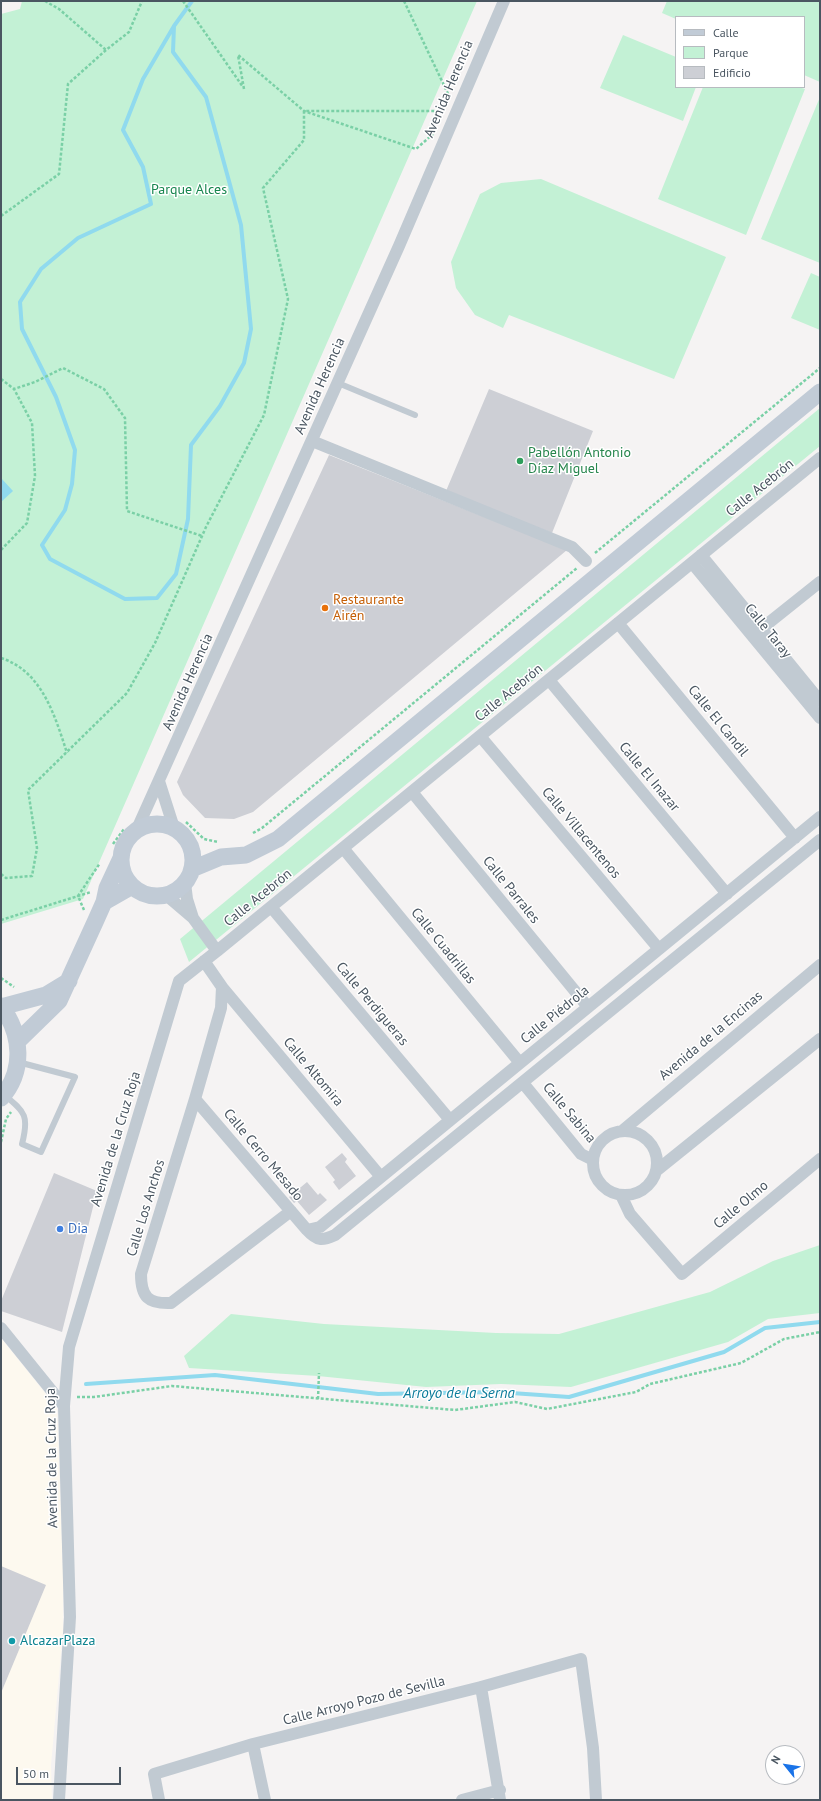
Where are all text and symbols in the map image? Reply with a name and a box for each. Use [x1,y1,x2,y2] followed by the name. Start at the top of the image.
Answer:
[675,16,805,88] legend
[713,25,739,40] text: Calle
[421,38,477,140] street label: Avenida Herencia
[713,45,748,60] text: Parque
[713,65,751,80] text: Edificio
[151,182,227,198] park label: Parque Alces
[291,335,349,437] street label: Avenida Herencia
[528,445,631,478] place label: Pabellón Antonio Díaz Miguel
[515,456,525,466] marker: Pabellón Antonio Díaz Miguel
[723,456,797,520] street label: Calle Acebrón
[333,592,404,624] place label: Restaurante Airén
[741,600,795,662] street label: Calle Taray
[320,603,330,613] marker: Restaurante Airén
[159,631,217,733] street label: Avenida Herencia
[472,661,546,725] street label: Calle Acebrón
[684,682,752,760] street label: Calle El Candil
[615,739,683,815] street label: Calle El Inazar
[538,784,624,882] street label: Calle Villacentenos
[479,853,543,927] street label: Calle Parrales
[221,866,295,930] street label: Calle Acebrón
[407,905,479,987] street label: Calle Cuadrillas
[332,959,412,1049] street label: Calle Perdigueras
[517,982,593,1048] street label: Calle Piédrola
[656,988,766,1084] street label: Avenida de la Encinas
[279,1034,347,1110] street label: Calle Altomira
[87,1070,145,1208] street label: Avenida de la Cruz Roja
[539,1079,599,1147] street label: Calle Sabina
[220,1105,306,1205] street label: Calle Cerro Mesado
[123,1157,169,1259] street label: Calle Los Anchos
[710,1177,772,1233] street label: Calle Olmo
[68,1221,88,1237] place label: Dia
[55,1224,65,1234] marker: Dia
[403,1385,515,1403] water label: Arroyo de la Serna
[42,1388,62,1528] street label: Avenida de la Cruz Roja
[20,1633,96,1649] place label: AlcazarPlaza
[7,1636,17,1646] marker: AlcazarPlaza
[281,1673,447,1729] street label: Calle Arroyo Pozo de Sevilla
[765,1745,805,1785] north arrow
[768,1753,783,1766] text: N
[18,1759,123,1785] scale bar
[23,1766,49,1781] text: 50 m

